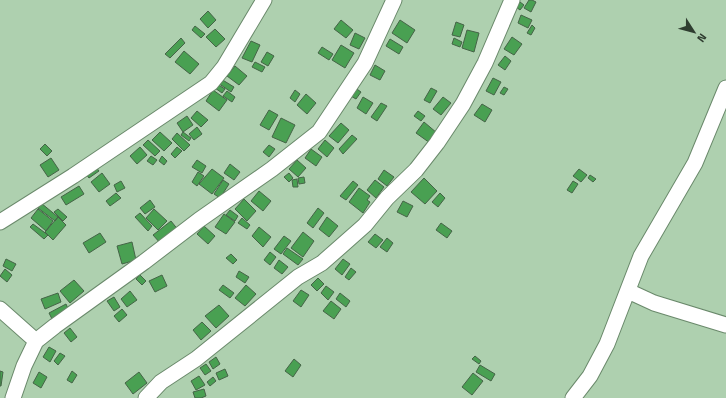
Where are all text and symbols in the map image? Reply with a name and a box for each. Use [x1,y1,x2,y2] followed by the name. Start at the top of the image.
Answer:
[674,12,714,52] north arrow
[693,30,711,46] text: N

